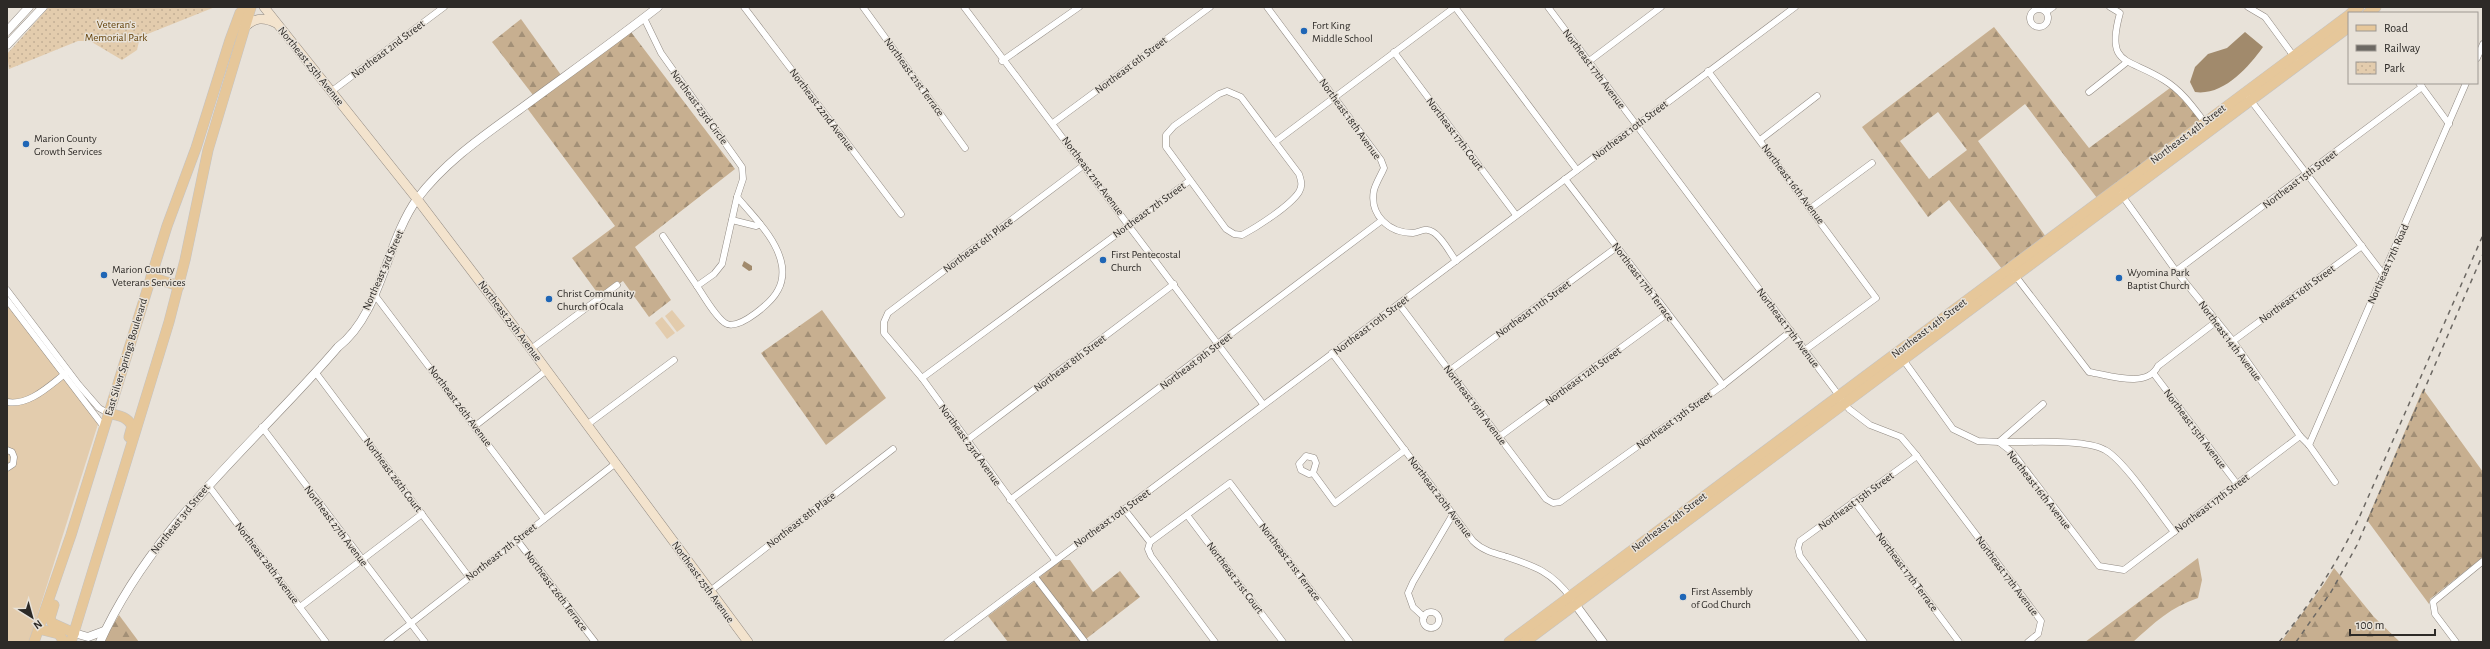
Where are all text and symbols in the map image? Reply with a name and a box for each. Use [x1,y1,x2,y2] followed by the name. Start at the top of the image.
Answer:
[2348,12,2478,84] legend
[349,18,427,80] street label: Northeast 2nd Street
[85,19,147,43] park label: Veteran's Memorial Park
[1312,20,1373,44] place label: Fort King Middle School
[2384,22,2408,34] text: Road
[276,25,346,107] street label: Northeast 25th Avenue
[1299,26,1309,36] marker: Fort King Middle School
[1561,27,1627,111] street label: Northeast 17th Avenue
[1093,34,1169,96] street label: Northeast 6th Street
[882,36,946,118] street label: Northeast 21st Terrace
[2384,42,2420,55] text: Railway
[2384,62,2405,74] text: Park
[787,67,857,153] street label: Northeast 22nd Avenue
[668,68,730,146] street label: Northeast 23rd Circle
[1317,77,1383,161] street label: Northeast 18th Avenue
[1424,96,1486,173] street label: Northeast 17th Court
[1590,98,1670,162] street label: Northeast 10th Street
[2148,102,2228,166] street label: Northeast 14th Street
[34,133,102,157] place label: Marion County Growth Services
[1060,135,1126,217] street label: Northeast 21st Avenue
[21,139,31,149] marker: Marion County Growth Services
[1759,142,1827,226] street label: Northeast 16th Avenue
[2261,147,2340,211] street label: Northeast 15th Street
[1111,180,1188,240] street label: Northeast 7th Street
[941,215,1015,275] street label: Northeast 6th Place
[2365,222,2411,306] street label: Northeast 17th Road
[360,228,406,312] street label: Northeast 3rd Street
[1610,241,1676,323] street label: Northeast 17th Terrace
[1111,249,1181,273] place label: First Pentecostal Church
[1098,255,1108,265] marker: First Pentecostal Church
[2257,263,2337,325] street label: Northeast 16th Street
[112,264,186,288] place label: Marion County Veterans Services
[2127,267,2190,291] place label: Wyomina Park Baptist Church
[99,270,109,280] marker: Marion County Veterans Services
[2114,273,2124,283] marker: Wyomina Park Baptist Church
[1494,278,1573,340] street label: Northeast 11th Street
[476,279,544,363] street label: Northeast 25th Avenue
[1755,286,1821,370] street label: Northeast 17th Avenue
[557,288,635,312] place label: Christ Community Church of Ocala
[1331,293,1411,357] street label: Northeast 10th Street
[544,294,554,304] marker: Christ Community Church of Ocala
[1889,296,1969,360] street label: Northeast 14th Street
[103,297,149,417] street label: East Silver Springs Boulevard
[2196,299,2264,383] street label: Northeast 14th Avenue
[1158,330,1234,392] street label: Northeast 9th Street
[1032,332,1108,394] street label: Northeast 8th Street
[1543,345,1623,407] street label: Northeast 12th Street
[426,363,494,449] street label: Northeast 26th Avenue
[1441,363,1509,447] street label: Northeast 19th Avenue
[2162,387,2228,471] street label: Northeast 15th Avenue
[1634,389,1714,451] street label: Northeast 13th Street
[937,402,1003,488] street label: Northeast 23rd Avenue
[362,436,425,514] street label: Northeast 26th Court
[2005,448,2073,532] street label: Northeast 16th Avenue
[1406,454,1474,540] street label: Northeast 20th Avenue
[1816,470,1896,532] street label: Northeast 15th Street
[2173,471,2252,535] street label: Northeast 17th Street
[149,482,212,556] street label: Northeast 3rd Street
[302,484,370,568] street label: Northeast 27th Avenue
[1072,486,1153,549] street label: Northeast 10th Street
[765,490,837,550] street label: Northeast 8th Place
[1629,490,1709,554] street label: Northeast 14th Street
[233,520,301,606] street label: Northeast 28th Avenue
[464,521,539,583] street label: Northeast 7th Street
[1257,521,1323,603] street label: Northeast 21st Terrace
[1874,531,1940,613] street label: Northeast 17th Terrace
[1974,534,2040,618] street label: Northeast 17th Avenue
[670,539,736,625] street label: Northeast 25th Avenue
[1205,540,1266,616] street label: Northeast 21st Court
[522,549,590,633] street label: Northeast 26th Terrace
[1691,586,1753,610] place label: First Assembly of God Church
[1678,592,1688,602] marker: First Assembly of God Church
[12,597,52,637] north arrow
[2350,611,2435,637] scale bar
[31,618,44,631] text: N
[2356,619,2384,631] text: 100 m

